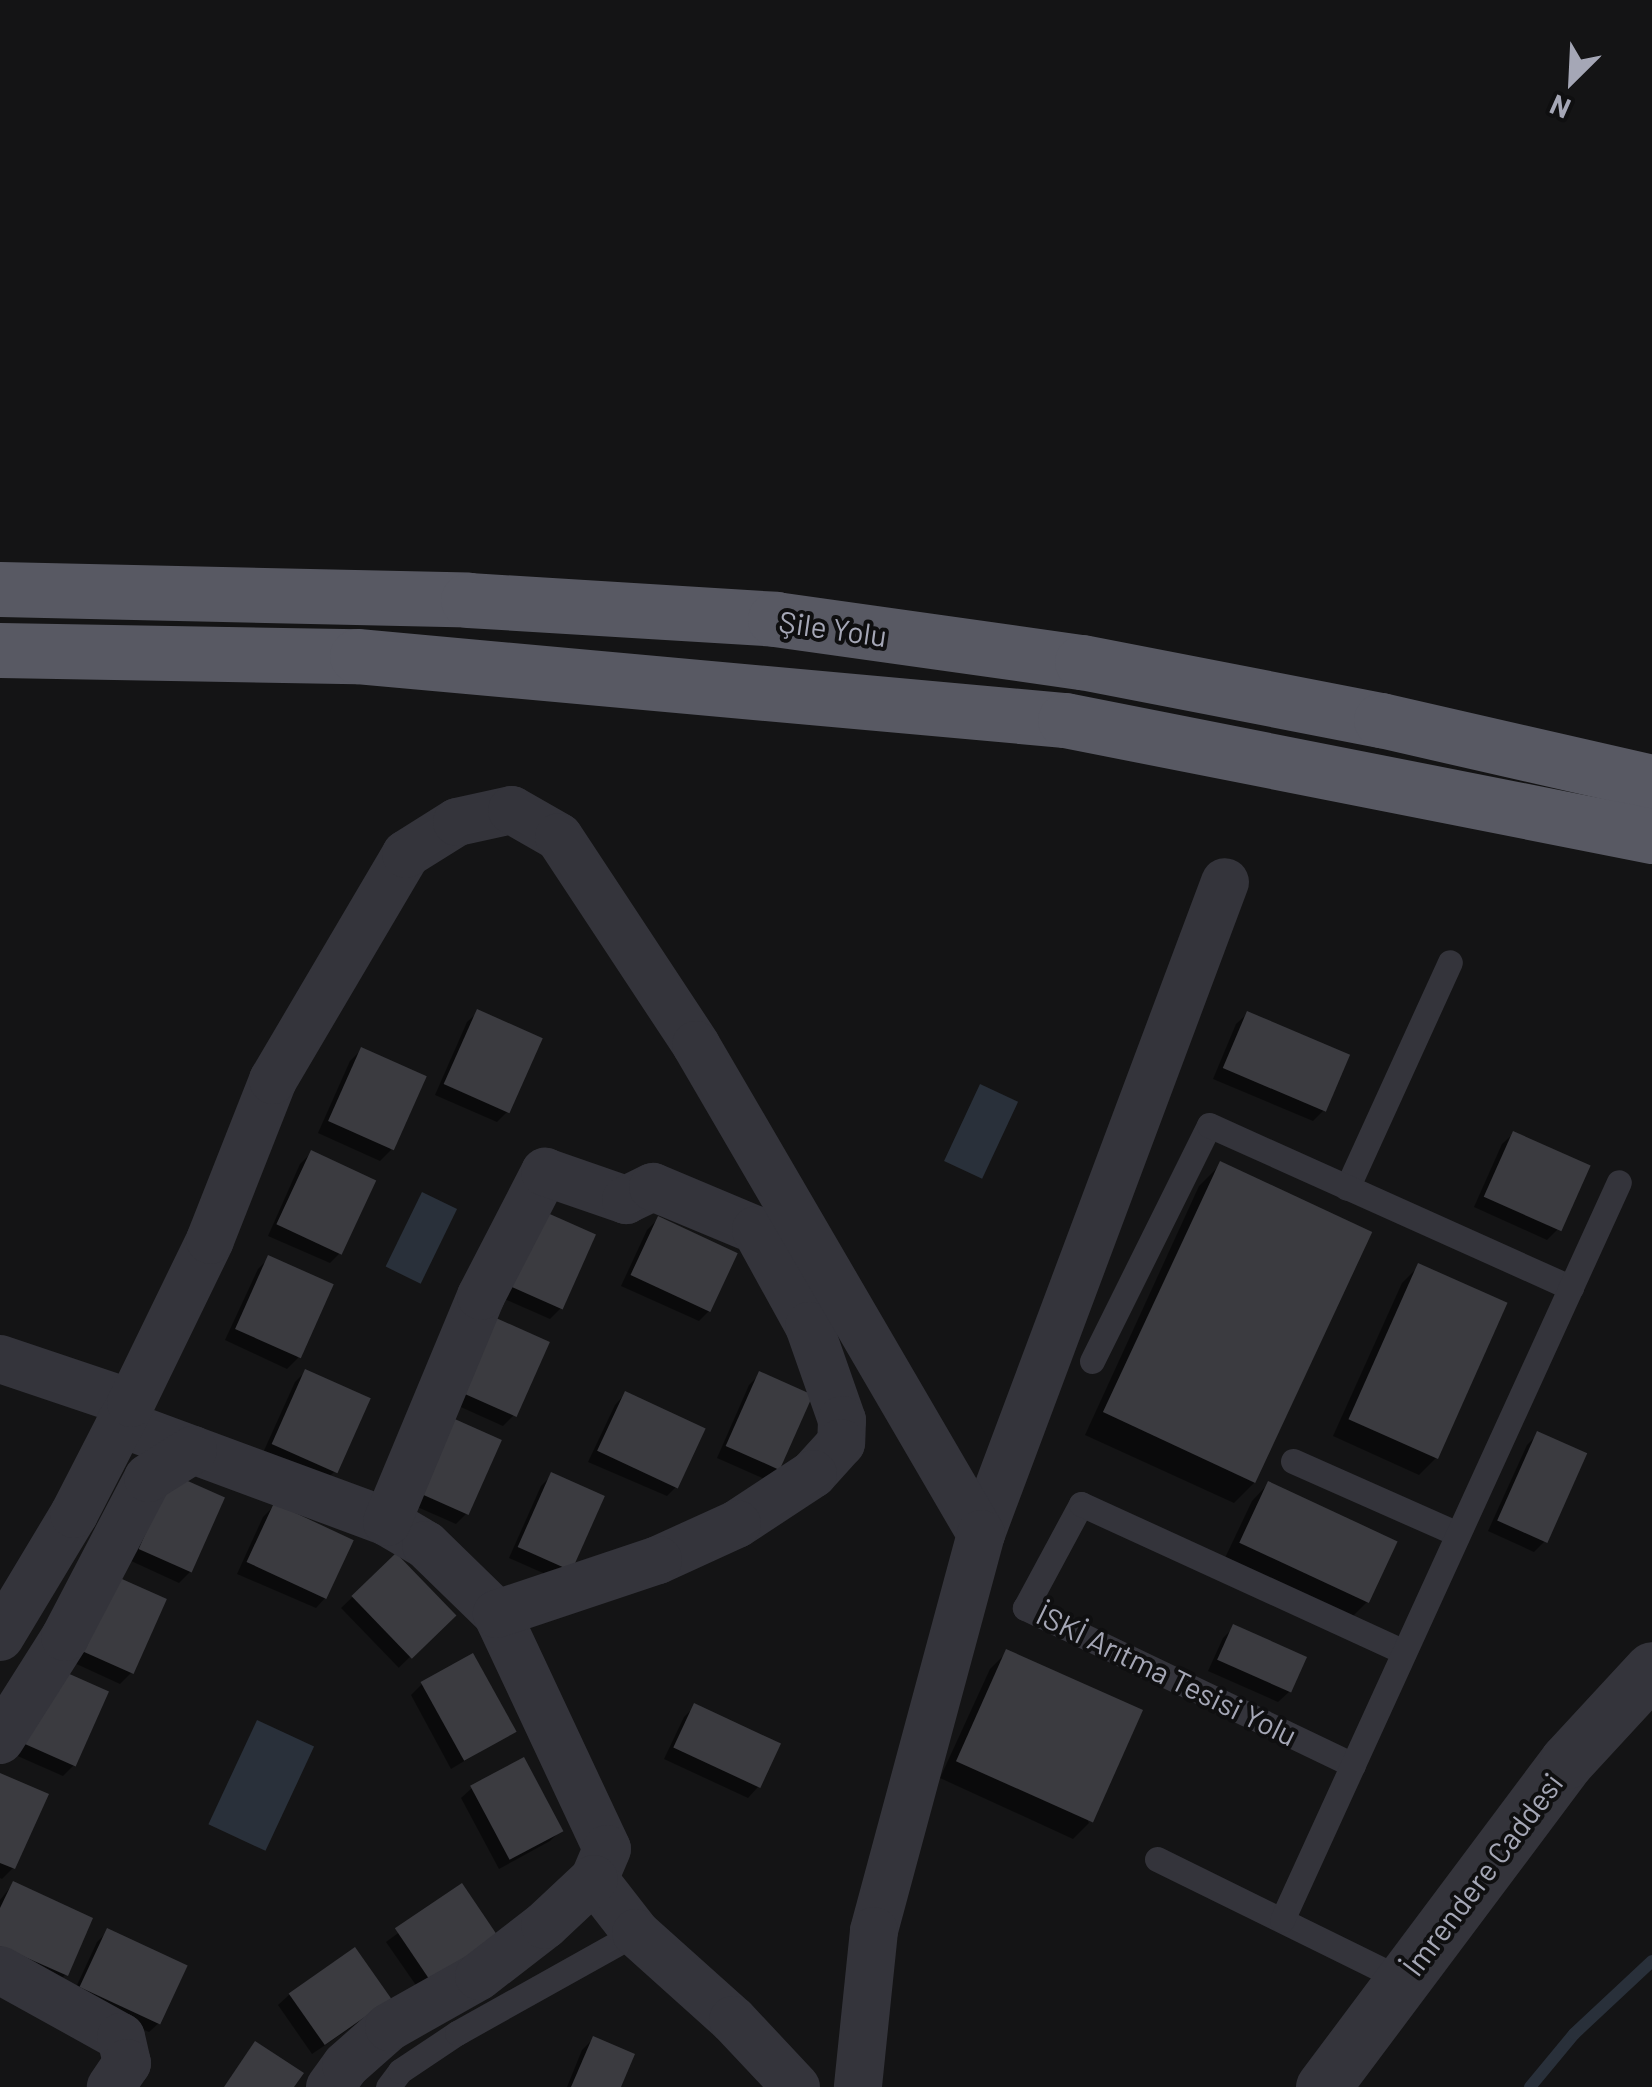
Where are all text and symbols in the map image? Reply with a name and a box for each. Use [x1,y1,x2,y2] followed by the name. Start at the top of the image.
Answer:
[1522,30,1622,130] north arrow
[1544,88,1575,127] text: N
[777,603,889,653] street label: Şile Yolu
[1031,1595,1303,1753] street label: İSKİ Arıtma Tesisi Yolu
[1394,1766,1570,1982] street label: İmrendere Caddesi

